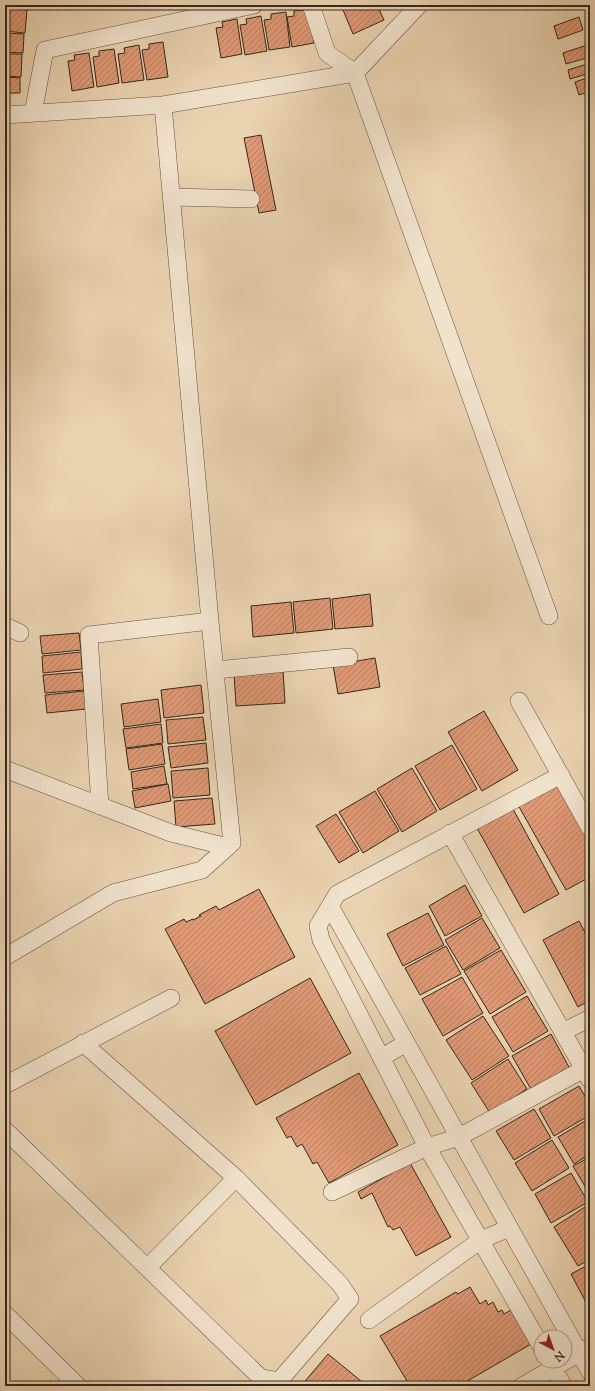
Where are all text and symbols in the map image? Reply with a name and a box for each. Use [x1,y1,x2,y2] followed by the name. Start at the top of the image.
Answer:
[533,1329,573,1369] north arrow
[550,1346,568,1365] text: N

